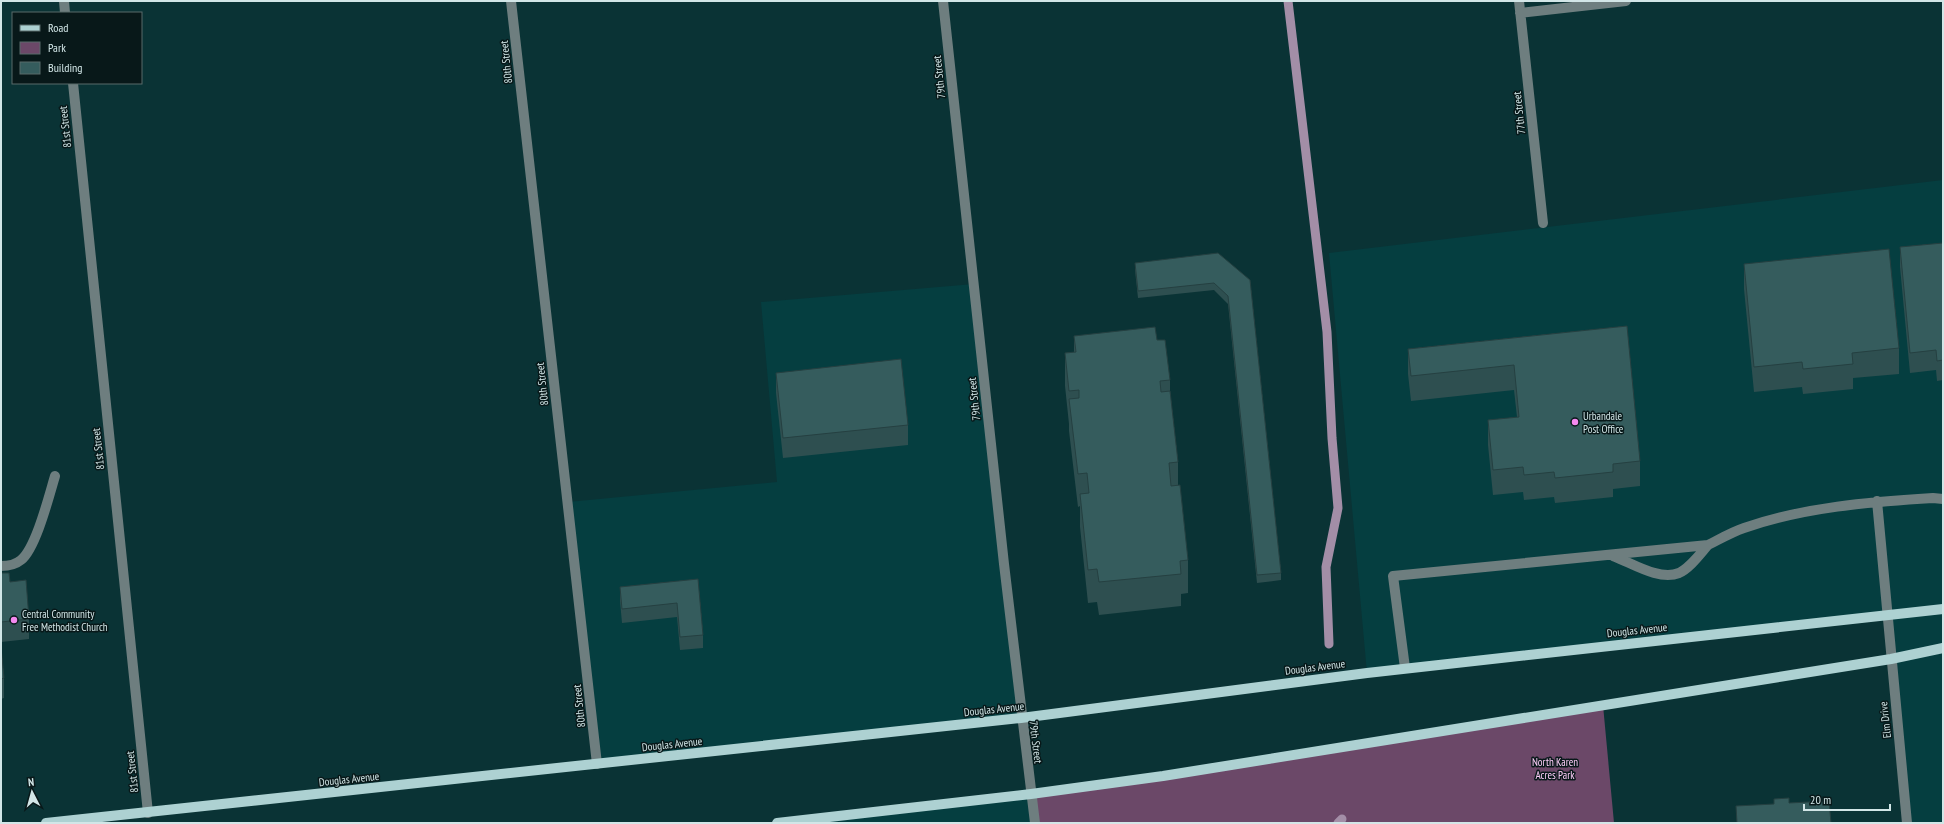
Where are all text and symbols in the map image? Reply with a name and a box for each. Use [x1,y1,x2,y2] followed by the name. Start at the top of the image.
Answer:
[12,12,142,84] legend
[48,20,68,35] text: Road
[48,40,66,55] text: Park
[497,40,515,84] street label: 80th Street
[930,55,948,99] street label: 79th Street
[48,60,83,75] text: Building
[1510,91,1528,135] street label: 77th Street
[56,106,74,148] street label: 81st Street
[533,362,551,406] street label: 80th Street
[965,377,983,421] street label: 79th Street
[1583,409,1624,436] place label: Urbandale Post Office
[1570,417,1580,427] marker: Urbandale Post Office
[89,428,107,470] street label: 81st Street
[22,607,108,634] place label: Central Community Free Methodist Church
[9,615,19,625] marker: Central Community Free Methodist Church
[1606,620,1668,640] street label: Douglas Avenue
[1284,656,1346,678] street label: Douglas Avenue
[570,684,588,728] street label: 80th Street
[963,699,1025,719] street label: Douglas Avenue
[1876,701,1894,739] street label: Elm Drive
[1026,720,1046,764] street label: 79th Street
[641,734,703,754] street label: Douglas Avenue
[123,751,141,793] street label: 81st Street
[1532,755,1578,782] park label: North Karen Acres Park
[318,769,380,789] street label: Douglas Avenue
[12,772,52,812] north arrow
[27,775,35,789] text: N
[1804,786,1890,812] scale bar
[1810,792,1831,807] text: 20 m

